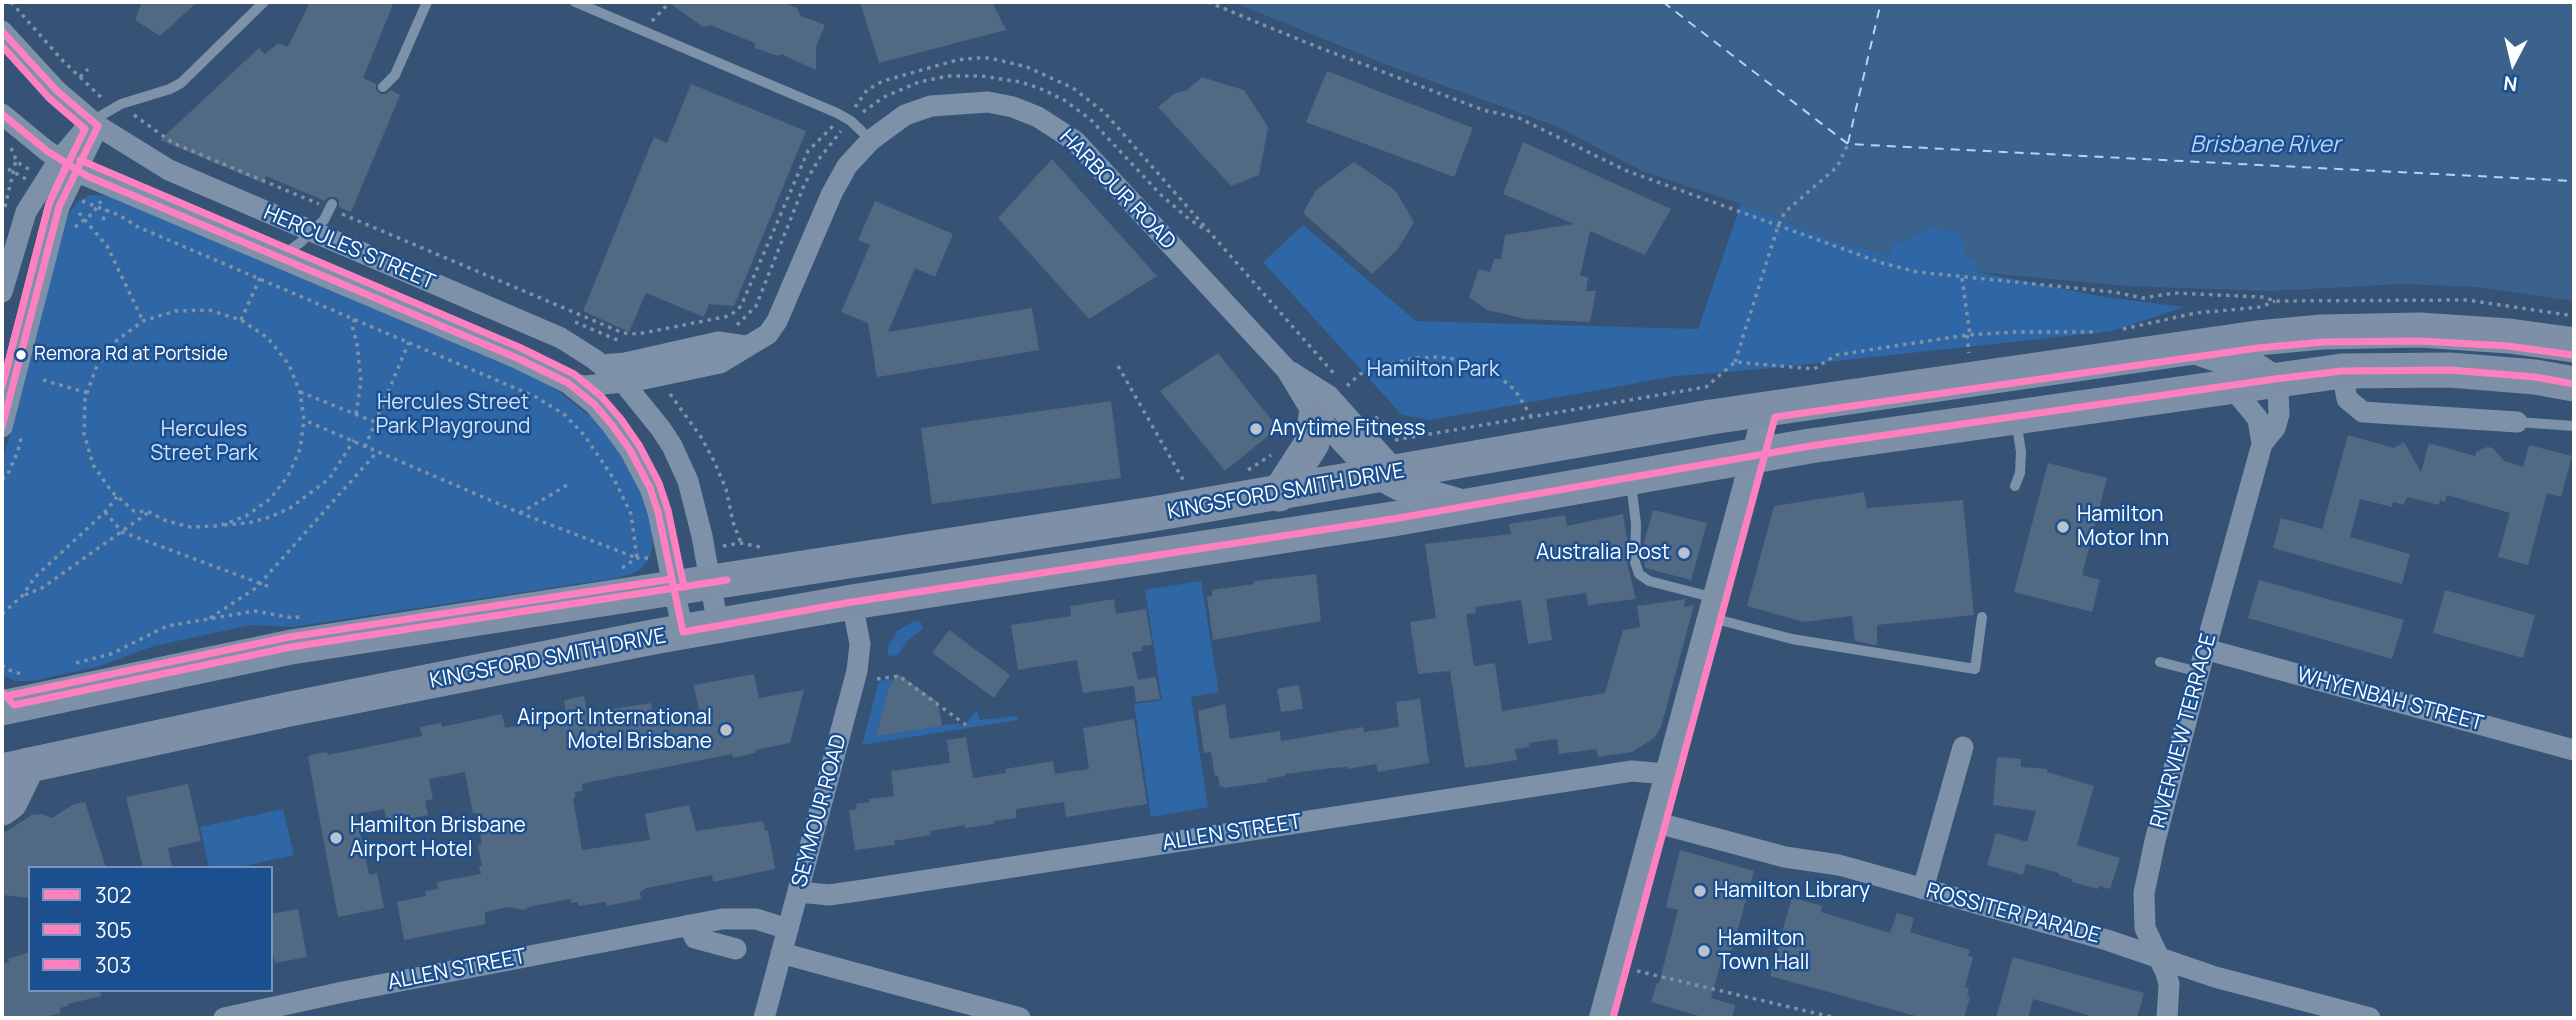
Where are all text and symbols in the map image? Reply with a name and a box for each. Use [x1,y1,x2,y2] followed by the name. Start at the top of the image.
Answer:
[2478,28,2548,98] north arrow
[2502,70,2519,98] text: N
[1054,125,1180,255] street label: HARBOUR ROAD
[2190,132,2340,160] water label: Brisbane River
[260,201,438,295] street label: HERCULES STREET
[34,344,228,366] place label: Remora Rd at Portside
[14,348,28,362] marker: Remora Rd at Portside
[1367,357,1499,383] park label: Hamilton Park
[375,390,531,440] park label: Hercules Street Park Playground
[1270,416,1425,442] place label: Anytime Fitness
[150,417,258,467] park label: Hercules Street Park
[1248,421,1264,437] marker: Anytime Fitness
[1165,459,1407,525] street label: KINGSFORD SMITH DRIVE
[2077,502,2169,552] place label: Hamilton Motor Inn
[2055,519,2071,535] marker: Hamilton Motor Inn
[1536,540,1670,566] place label: Australia Post
[1676,545,1692,561] marker: Australia Post
[428,624,668,694] street label: KINGSFORD SMITH DRIVE
[2146,631,2222,831] street label: RIVERVIEW TERRACE
[2294,663,2486,737] street label: WHYENBAH STREET
[517,705,712,755] place label: Airport International Motel Brisbane
[718,722,734,738] marker: Airport International Motel Brisbane
[788,732,852,890] street label: SEYMOUR ROAD
[1161,810,1303,856] street label: ALLEN STREET
[350,813,526,863] place label: Hamilton Brisbane Airport Hotel
[328,830,344,846] marker: Hamilton Brisbane Airport Hotel
[28,866,273,992] legend
[1714,878,1870,904] place label: Hamilton Library
[1923,879,2103,949] street label: ROSSITER PARADE
[95,881,131,909] text: 302
[1692,883,1708,899] marker: Hamilton Library
[95,916,132,944] text: 305
[1718,926,1809,976] place label: Hamilton Town Hall
[1696,943,1712,959] marker: Hamilton Town Hall
[386,944,528,996] street label: ALLEN STREET
[95,951,131,979] text: 303

